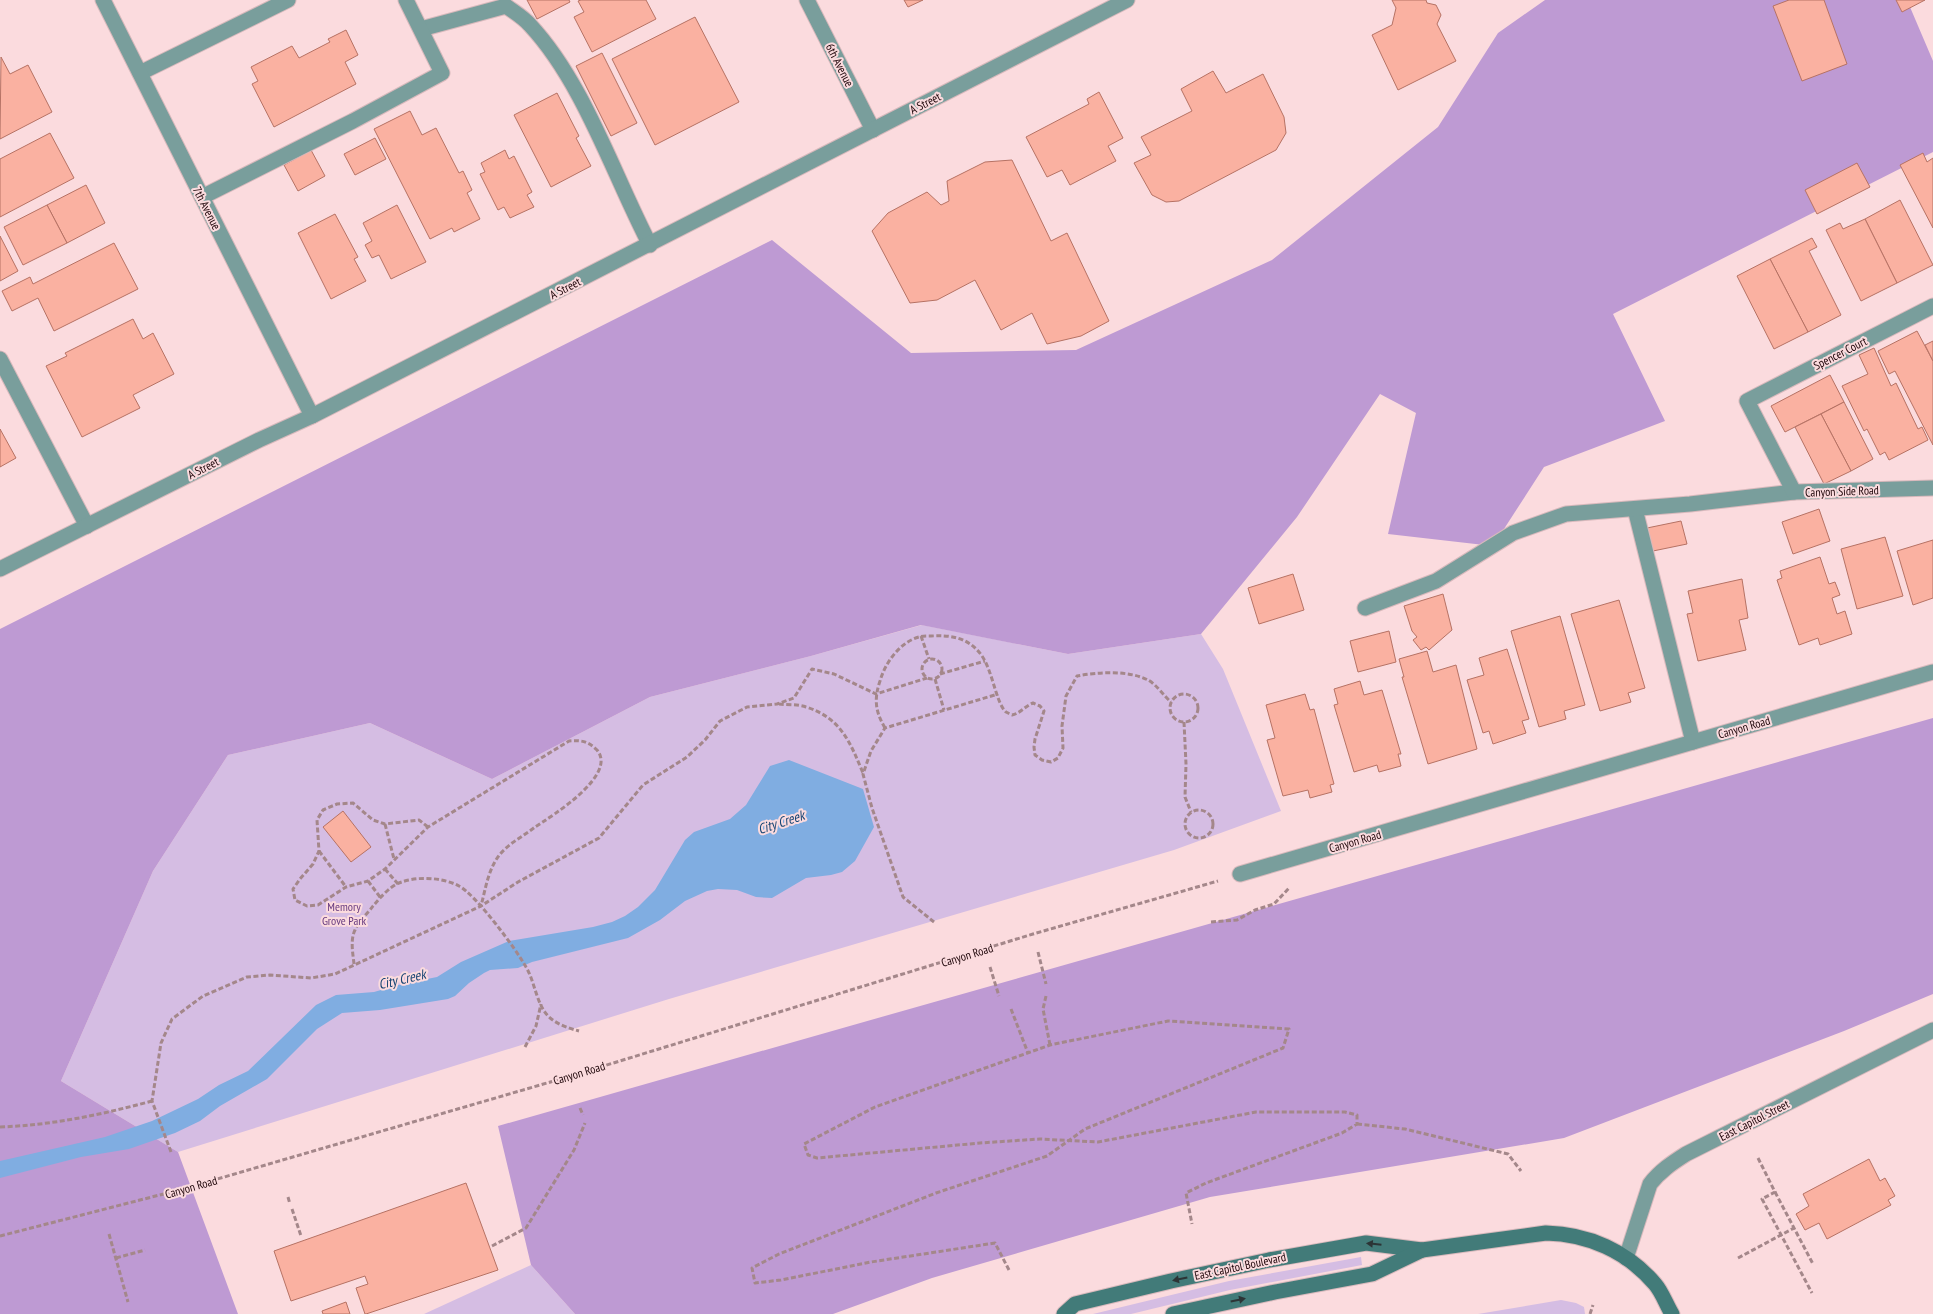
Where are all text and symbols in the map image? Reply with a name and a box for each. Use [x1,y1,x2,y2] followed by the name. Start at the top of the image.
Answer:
[823,41,857,89] street label: 6th Avenue
[907,89,944,117] street label: A Street
[190,184,224,232] street label: 7th Avenue
[547,274,584,302] street label: A Street
[1811,333,1870,373] street label: Spencer Court
[185,454,222,482] street label: A Street
[1805,482,1879,500] street label: Canyon Side Road
[1716,712,1772,742] street label: Canyon Road
[755,806,808,838] water label: City Creek
[1327,826,1383,856] street label: Canyon Road
[322,899,366,928] park label: Memory Grove Park
[939,940,995,970] street label: Canyon Road
[377,964,429,993] water label: City Creek
[551,1058,607,1088] street label: Canyon Road
[1717,1096,1792,1144] street label: East Capitol Street
[163,1172,219,1202] street label: Canyon Road
[1366,1240,1382,1248] one-way arrow
[1193,1249,1287,1283] street label: East Capitol Boulevard
[1173,1275,1188,1283] one-way arrow
[1230,1296,1245,1304] one-way arrow

